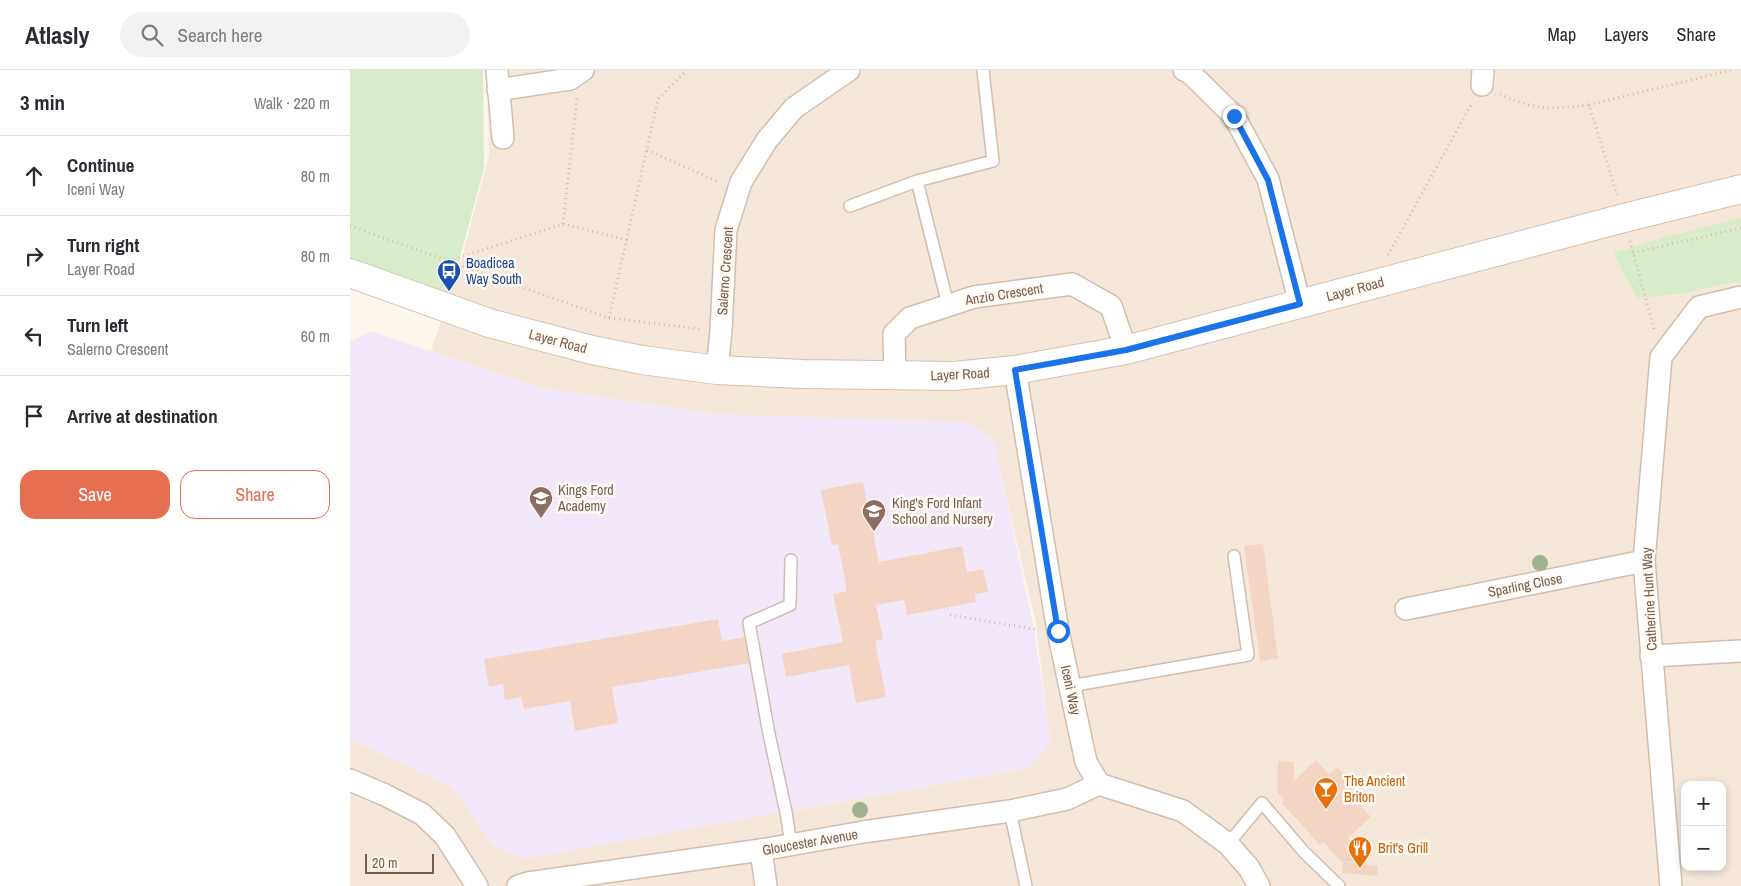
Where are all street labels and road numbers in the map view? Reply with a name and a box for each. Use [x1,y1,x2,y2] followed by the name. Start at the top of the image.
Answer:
[713,226,737,316] street label: Salerno Crescent
[1324,273,1386,305] street label: Layer Road
[963,279,1044,309] street label: Anzio Crescent
[527,325,589,357] street label: Layer Road
[930,363,990,385] street label: Layer Road
[1637,547,1661,651] street label: Catherine Hunt Way
[1486,569,1564,601] street label: Sparling Close
[1057,663,1085,717] street label: Iceni Way
[761,825,859,859] street label: Gloucester Avenue

